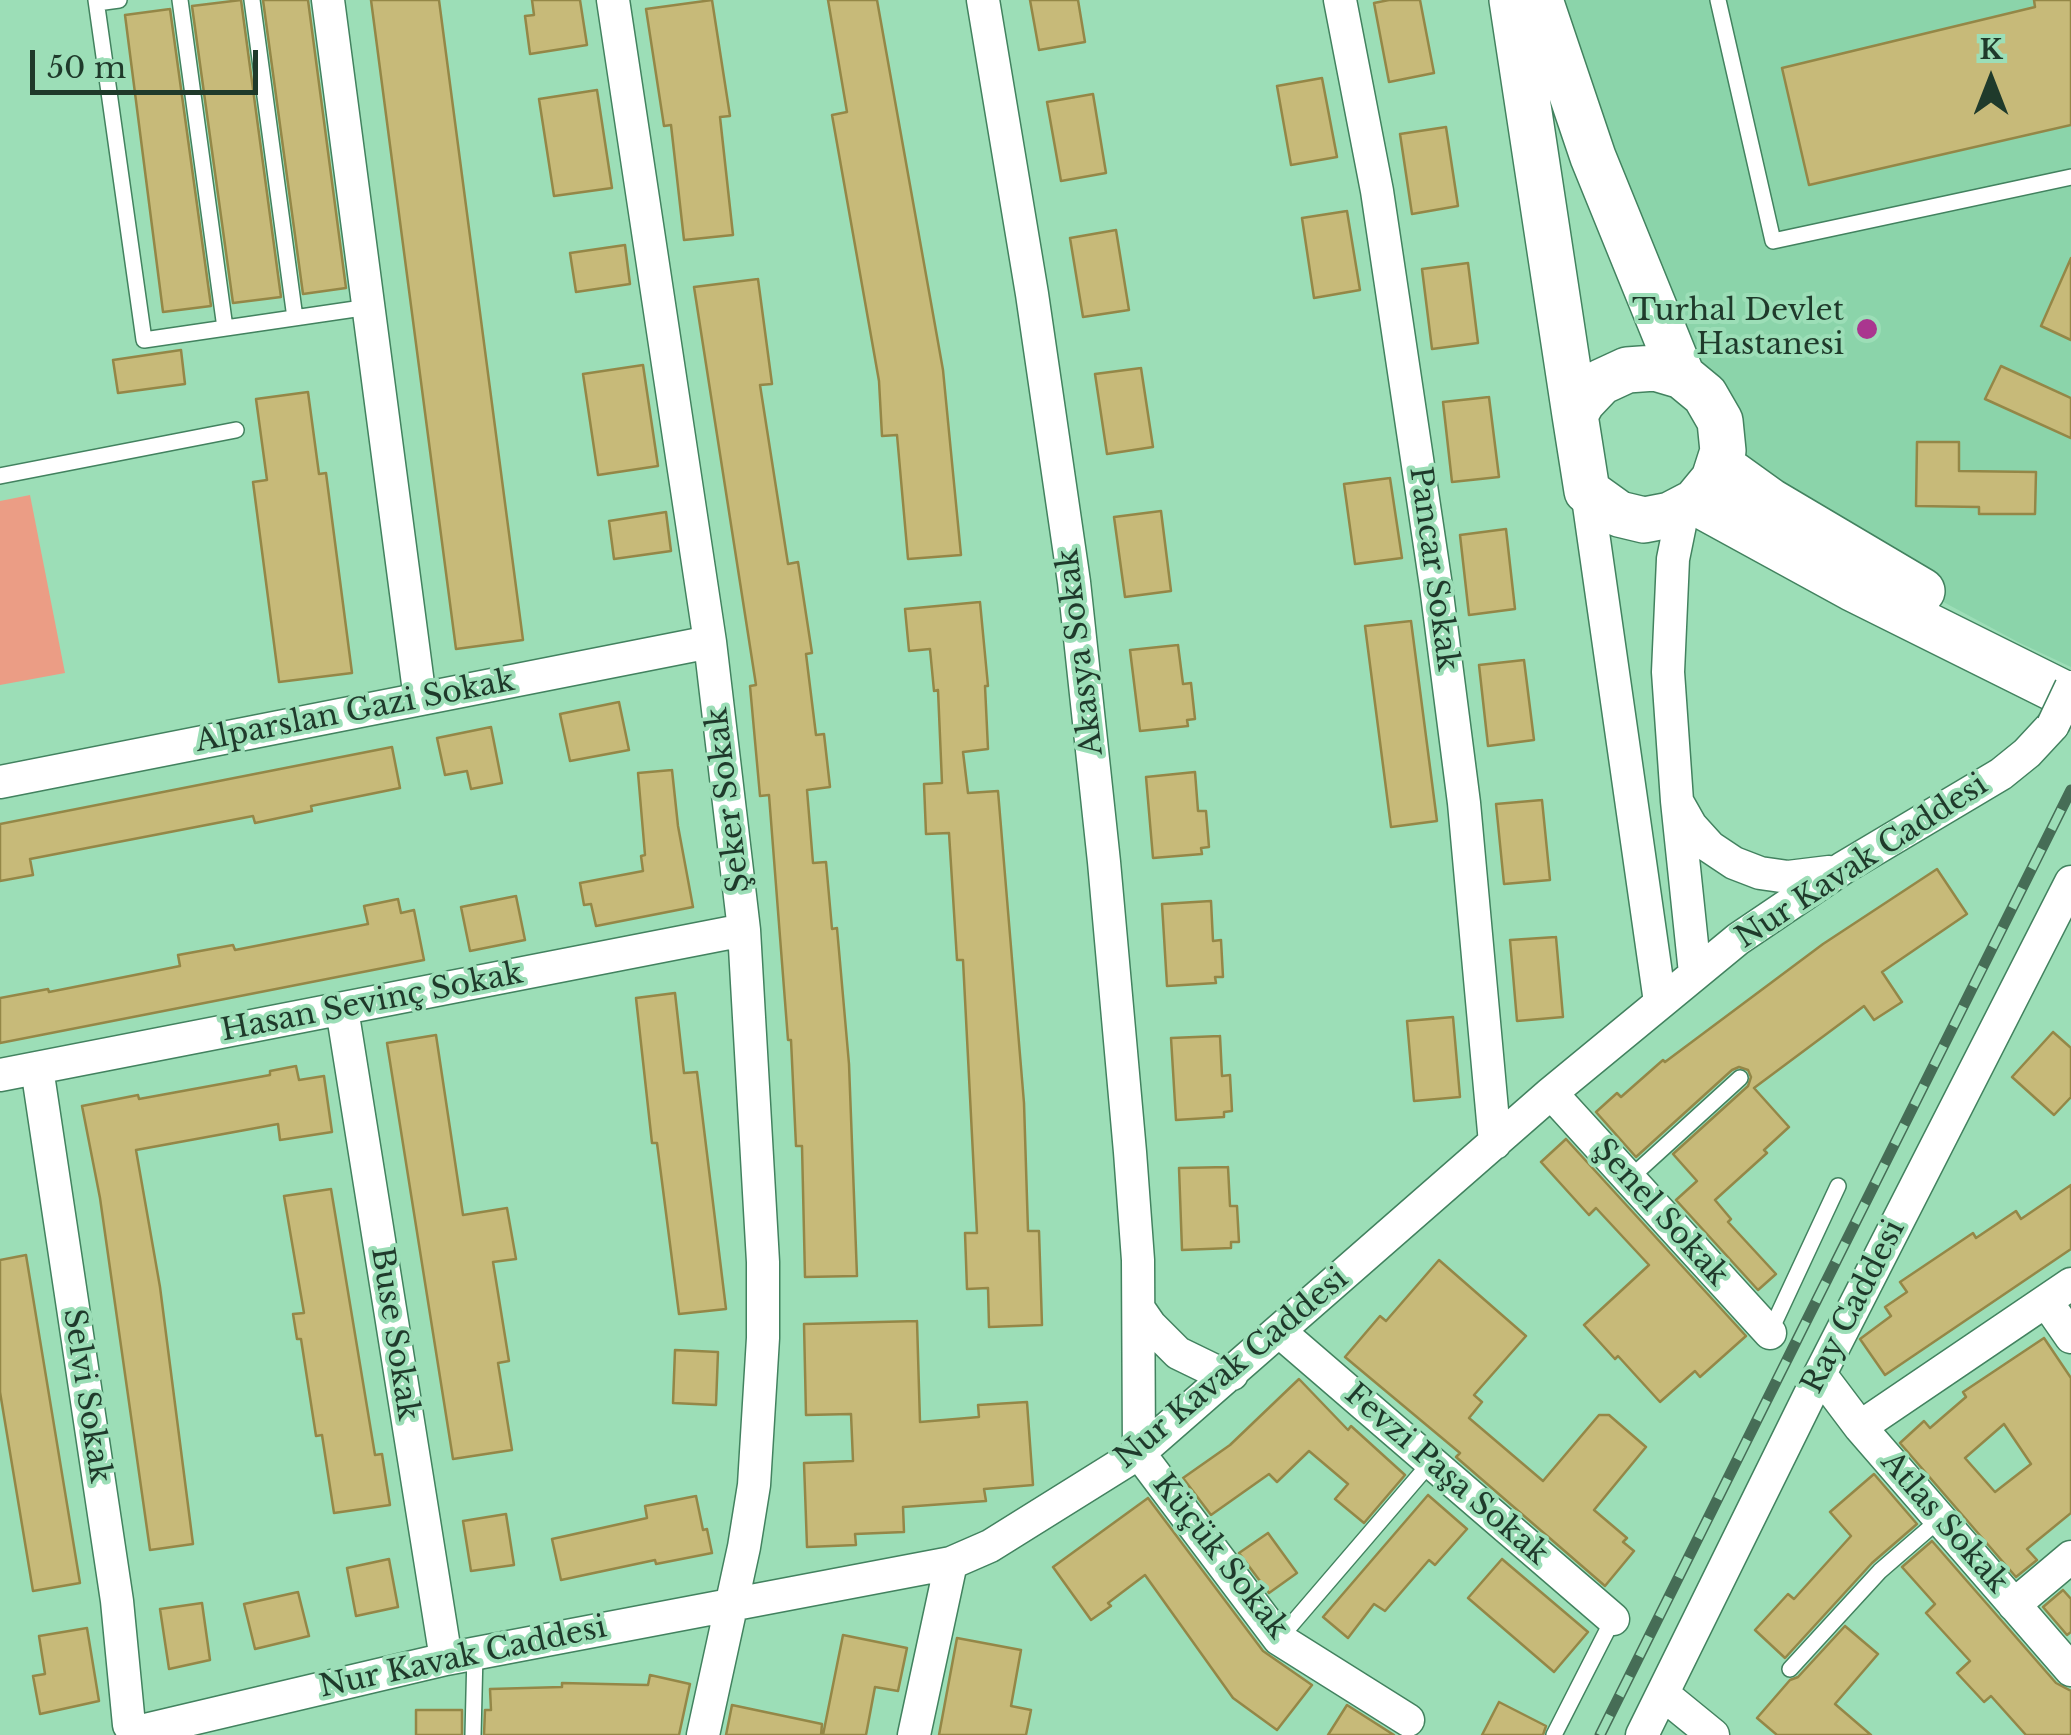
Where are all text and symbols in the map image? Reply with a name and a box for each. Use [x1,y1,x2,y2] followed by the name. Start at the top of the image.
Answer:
[35,30,262,92] scale bar
[1941,30,2041,130] north arrow
[1979,32,2003,67] text: K
[47,49,126,86] text: 50 m
[1632,294,1844,364] place label: Turhal Devlet Hastanesi
[1854,316,1880,342] marker: Turhal Devlet Hastanesi
[1401,465,1465,673] street label: Pancar Sokak
[1050,546,1112,758] street label: Akasya Sokak
[192,663,518,761] street label: Alparslan Gazi Sokak
[700,705,758,895] street label: Şeker Sokak
[1729,767,1995,957] street label: Nur Kavak Caddesi
[218,956,526,1050] street label: Hasan Sevinç Sokak
[1585,1132,1735,1294] street label: Şenel Sokak
[1795,1214,1913,1400] street label: Ray Caddesi
[363,1245,425,1423] street label: Buse Sokak
[1108,1261,1356,1477] street label: Nur Kavak Caddesi
[54,1306,118,1486] street label: Selvi Sokak
[1337,1377,1555,1573] street label: Fevzi Paşa Sokak
[1873,1445,2015,1601] street label: Atlas Sokak
[1145,1468,1295,1646] street label: Küçük Sokak
[316,1610,610,1706] street label: Nur Kavak Caddesi

